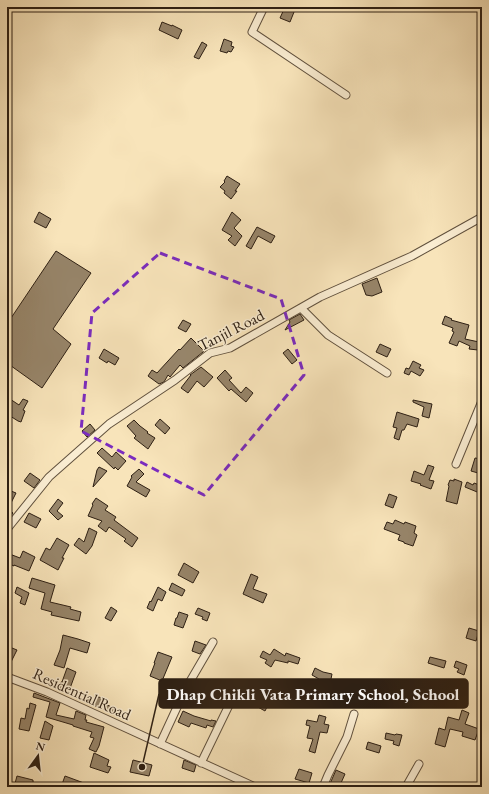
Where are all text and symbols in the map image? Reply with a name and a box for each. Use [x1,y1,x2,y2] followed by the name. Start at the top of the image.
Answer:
[194,304,269,356] street label: Tanjil Road
[30,663,135,725] street label: Residential Road
[159,679,468,708] callout: Dhap Chikli Vata Primary School, School
[167,683,460,705] text: Dhap Chikli Vata Primary School, School
[18,736,58,776] north arrow
[34,738,47,754] text: N

